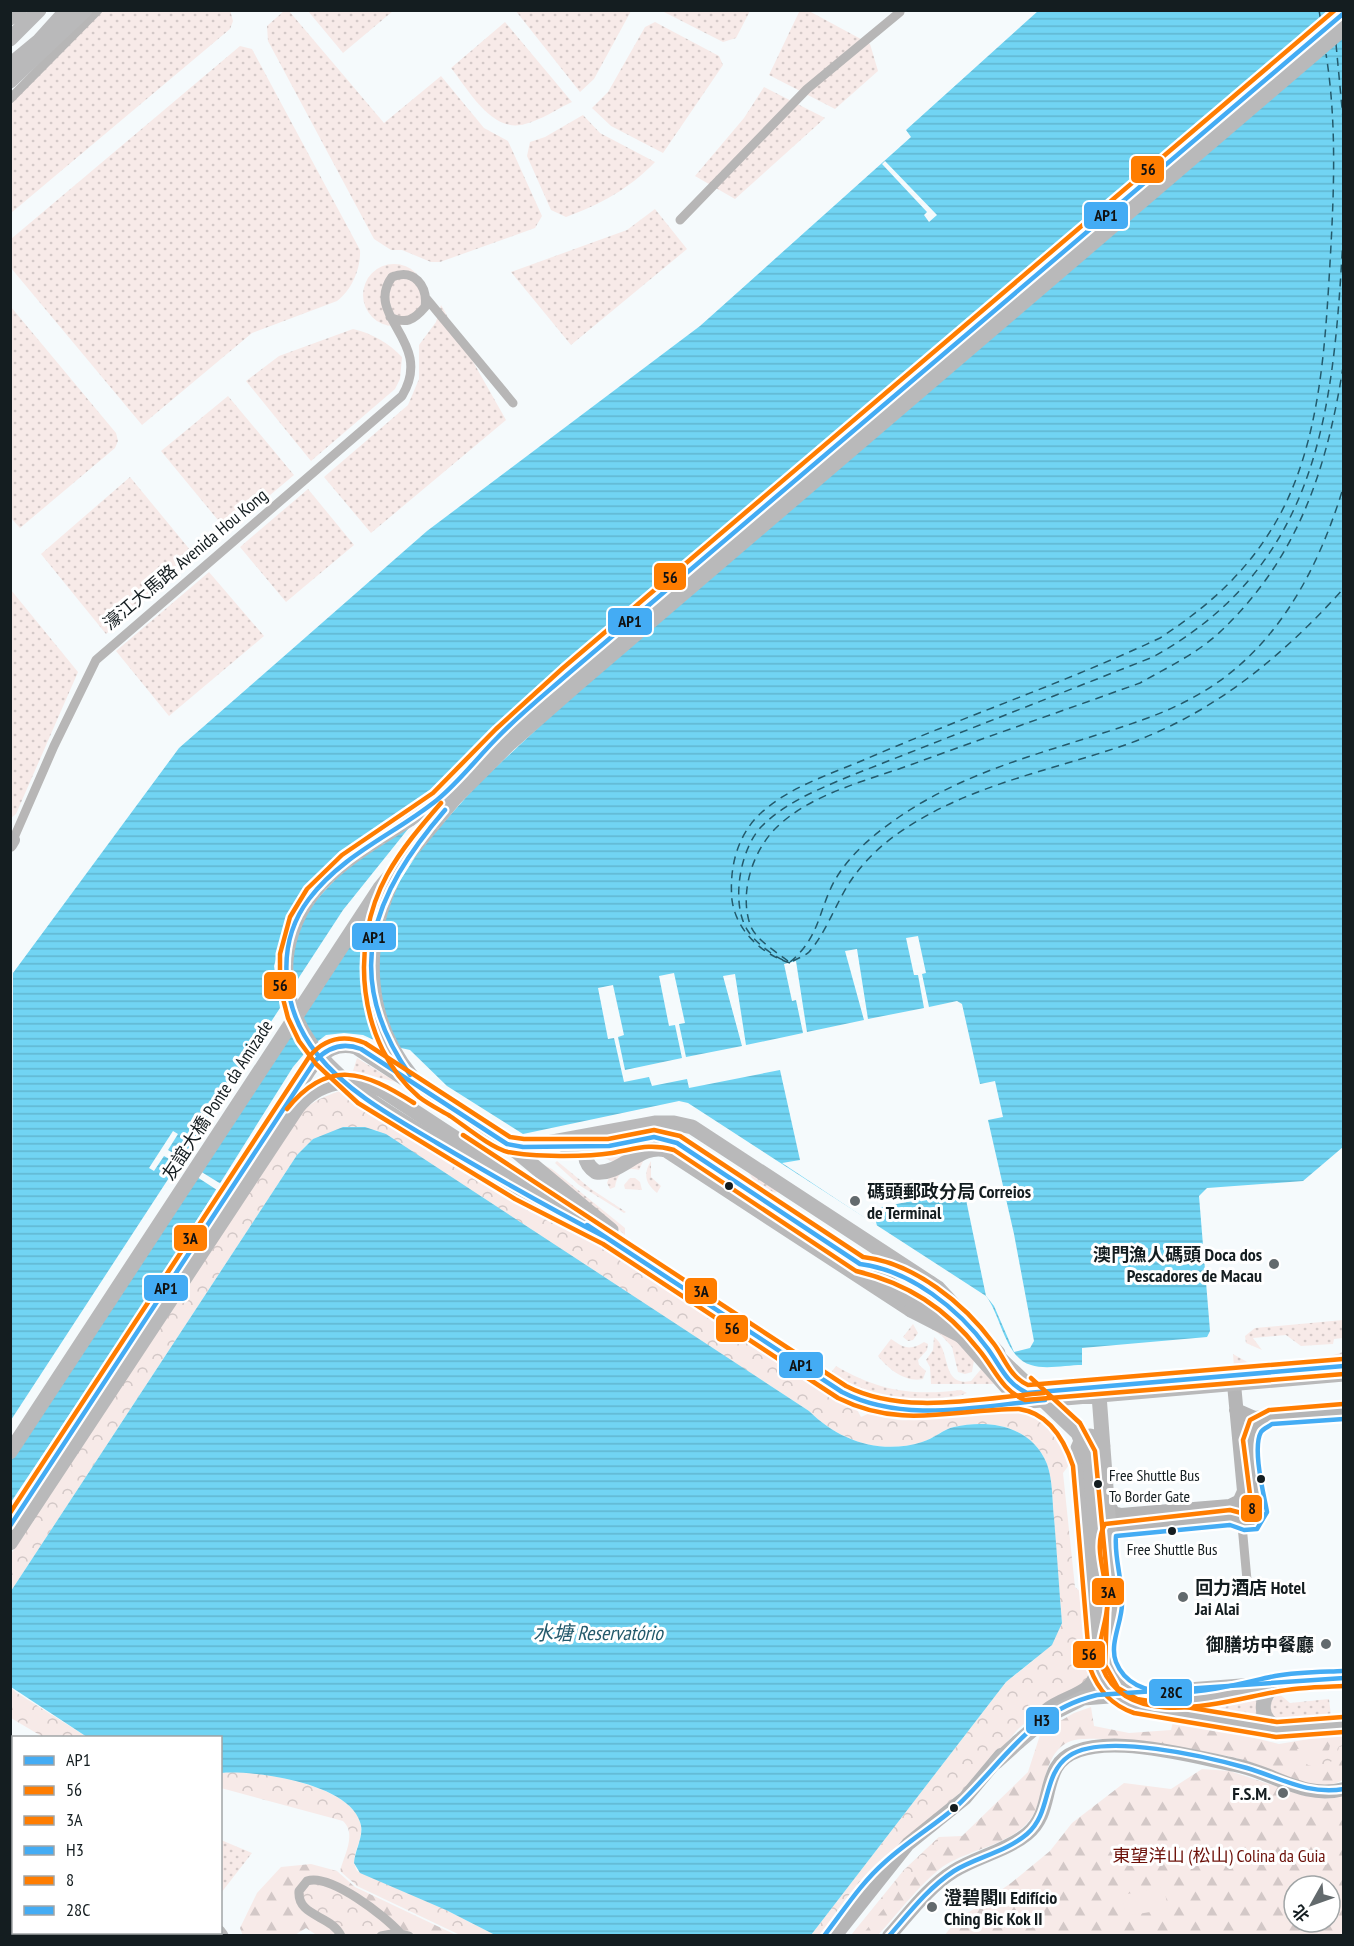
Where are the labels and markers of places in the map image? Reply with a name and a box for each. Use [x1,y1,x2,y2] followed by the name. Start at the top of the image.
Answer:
[723,1180,735,1192] unlabelled marker
[867,1180,1031,1224] place label: 碼頭郵政分局 Correios de Terminal
[848,1194,862,1208] marker: 碼頭郵政分局 Correios de Terminal
[1093,1243,1262,1287] place label: 澳門漁人碼頭 Doca dos Pescadores de Macau
[1267,1257,1281,1271] marker: 澳門漁人碼頭 Doca dos Pescadores de Macau
[1109,1465,1200,1506] place label: Free Shuttle Bus To Border Gate
[1255,1473,1267,1485] unlabelled marker
[1092,1478,1104,1490] marker: Free Shuttle Bus To Border Gate
[1166,1525,1178,1537] marker: Free Shuttle Bus
[1127,1539,1217,1559] place label: Free Shuttle Bus
[1194,1576,1306,1620] place label: 回力酒店 Hotel Jai Alai
[1176,1590,1190,1604] marker: 回力酒店 Hotel Jai Alai
[1205,1633,1314,1656] place label: 御膳坊中餐廳
[1319,1637,1333,1651] marker: 御膳坊中餐廳
[1232,1782,1271,1805] place label: F.S.M.
[1276,1786,1290,1800] marker: F.S.M.
[948,1802,960,1814] unlabelled marker
[944,1886,1057,1930] place label: 澄碧閣II Edifício Ching Bic Kok II
[925,1900,939,1914] marker: 澄碧閣II Edifício Ching Bic Kok II

